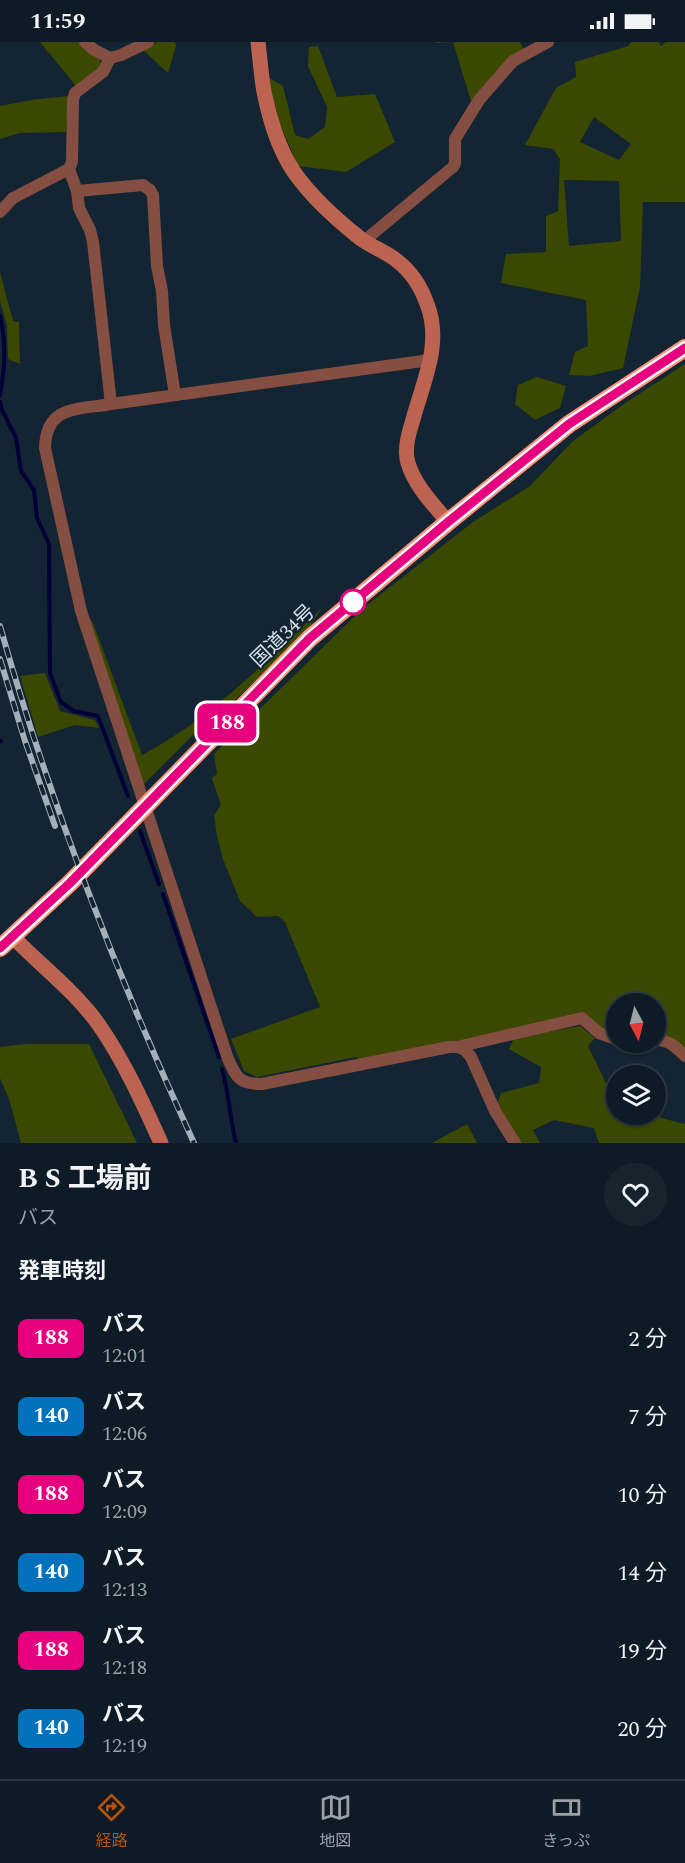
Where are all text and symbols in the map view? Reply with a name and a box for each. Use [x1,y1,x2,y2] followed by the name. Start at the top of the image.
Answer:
[30,5,85,38] text: 11:59
[340,589,366,615] unlabelled marker
[244,597,322,675] street label: 国道34号
[192,704,262,742] line badge: 188
[209,707,245,739] text: 188
[606,993,666,1053] north arrow
[606,993,666,1125] map controls
[606,1065,666,1125] button: layers
[18,1157,152,1200] text: B S 工場前
[604,1163,667,1226] button: heart
[18,1203,58,1233] text: バス
[18,1255,106,1288] text: 発車時刻
[102,1308,146,1341] text: バス
[33,1322,69,1354] text: 188
[628,1323,667,1356] text: 2 分
[102,1341,147,1371] text: 12:01
[102,1386,146,1419] text: バス
[33,1400,69,1432] text: 140
[628,1401,667,1434] text: 7 分
[102,1419,147,1449] text: 12:06
[102,1464,146,1497] text: バス
[33,1478,69,1510] text: 188
[617,1479,667,1512] text: 10 分
[102,1497,147,1527] text: 12:09
[102,1542,146,1575] text: バス
[33,1556,69,1588] text: 140
[617,1557,667,1590] text: 14 分
[102,1575,147,1605] text: 12:13
[102,1620,146,1653] text: バス
[33,1634,69,1666] text: 188
[617,1635,667,1668] text: 19 分
[102,1653,147,1683] text: 12:18
[102,1698,146,1731] text: バス
[33,1712,69,1744] text: 140
[617,1713,667,1746] text: 20 分
[102,1731,147,1761] text: 12:19
[95,1791,128,1853] tab: 経路
[319,1791,352,1853] tab: 地図
[542,1791,590,1853] tab: きっぷ

